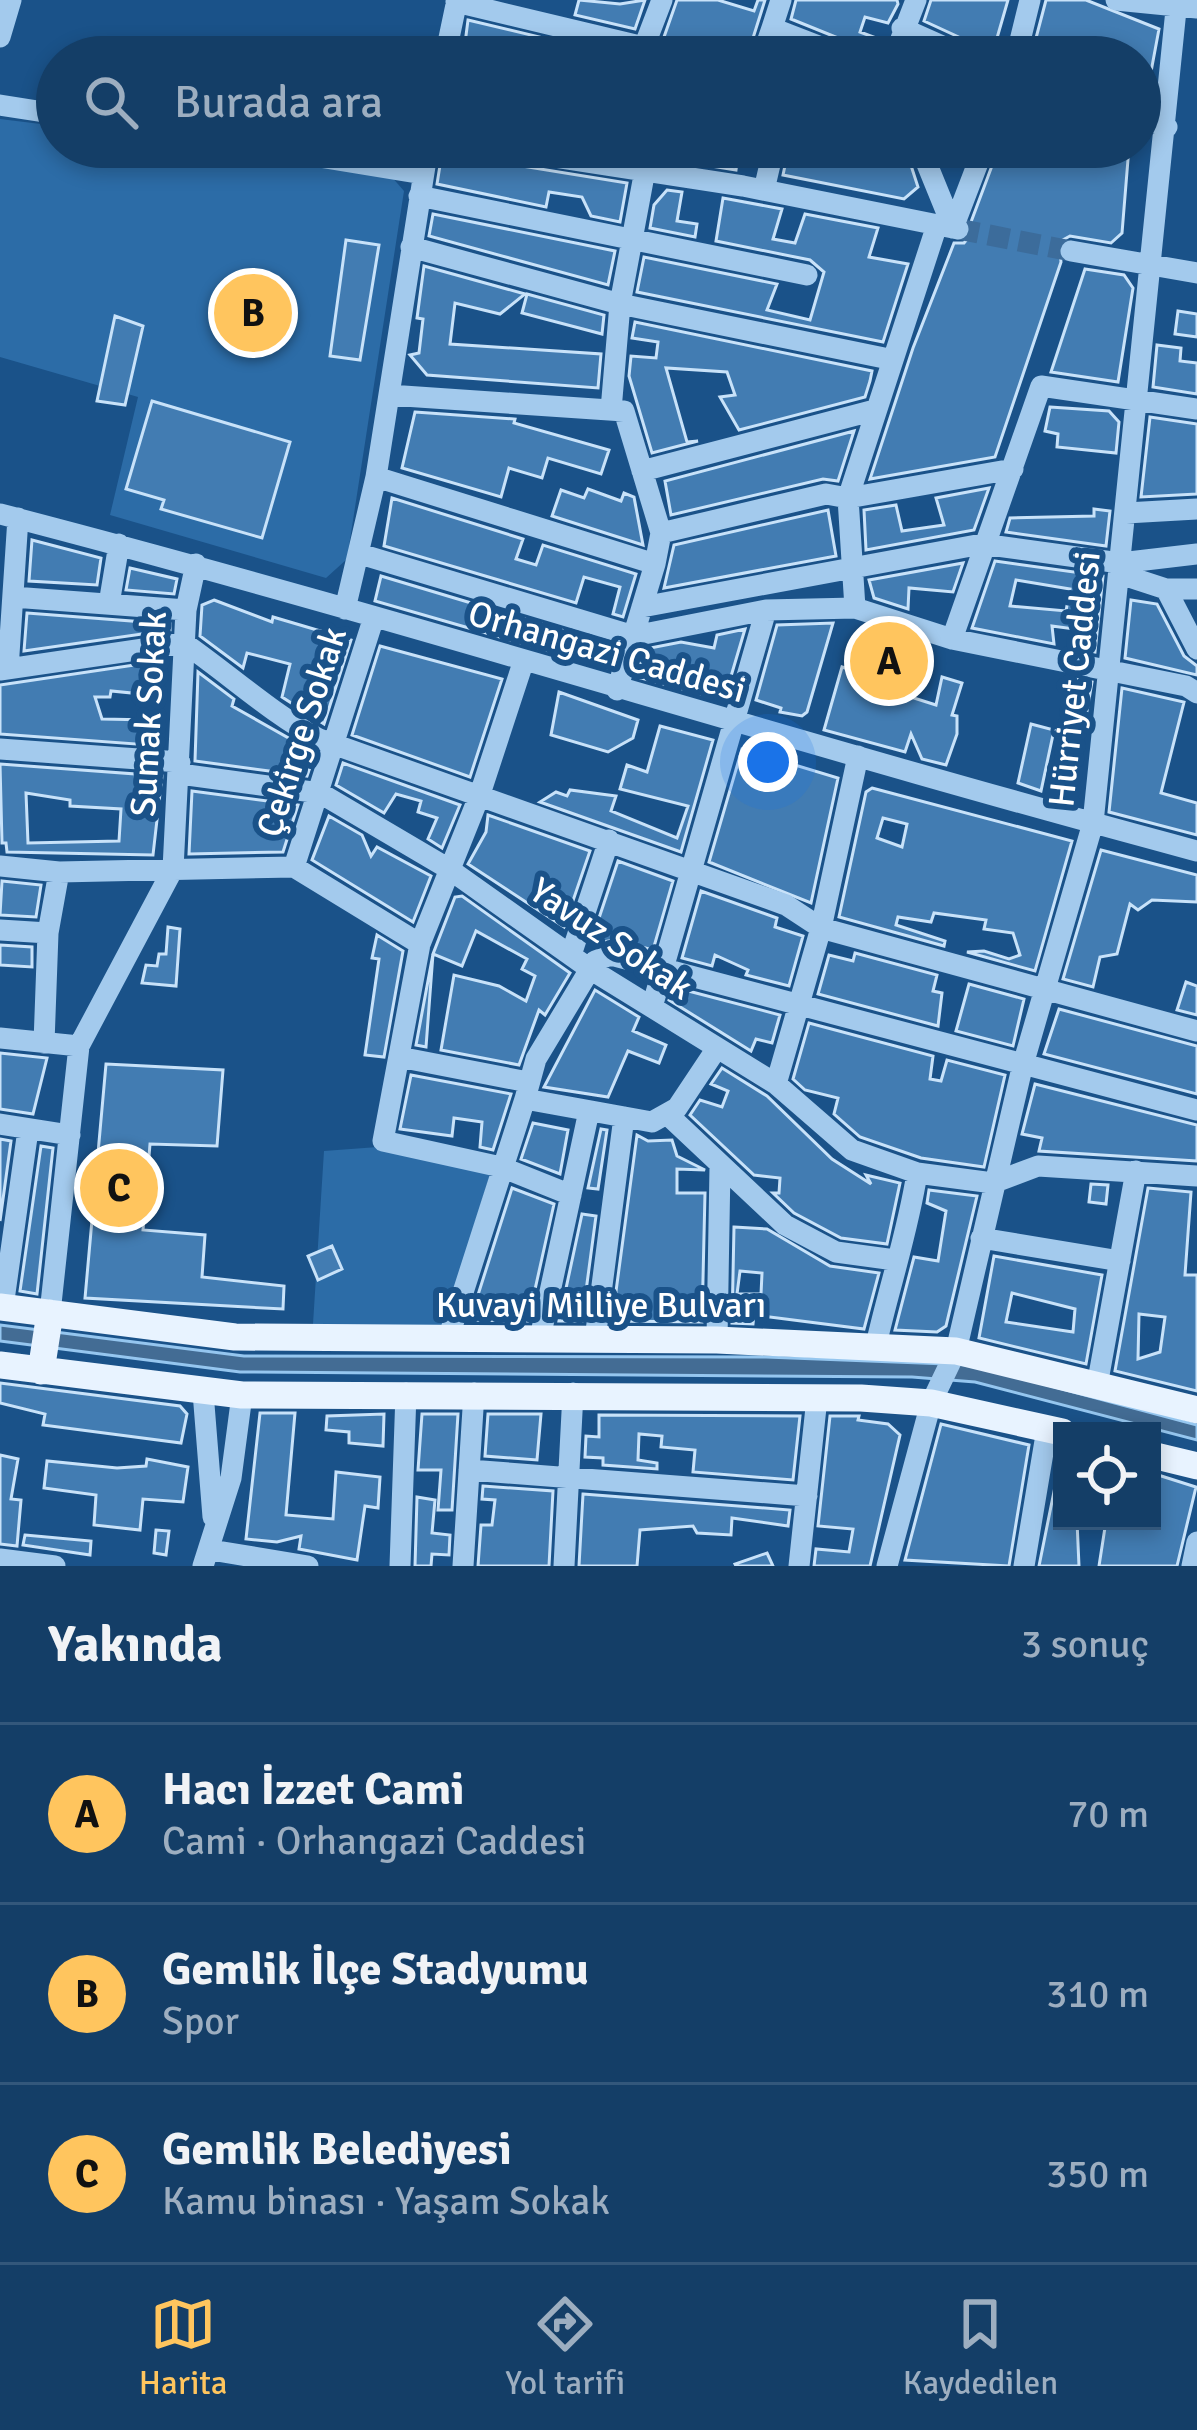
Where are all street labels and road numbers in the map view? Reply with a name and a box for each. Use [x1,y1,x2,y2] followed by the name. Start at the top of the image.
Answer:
[1039,549,1111,809] street label: Hürriyet Caddesi
[463,591,751,713] street label: Orhangazi Caddesi
[121,610,177,818] street label: Sumak Sokak
[247,621,357,843] street label: Çekirge Sokak
[521,868,701,1010] street label: Yavuz Sokak
[436,1283,766,1328] street label: Kuvayi Milliye Bulvarı

